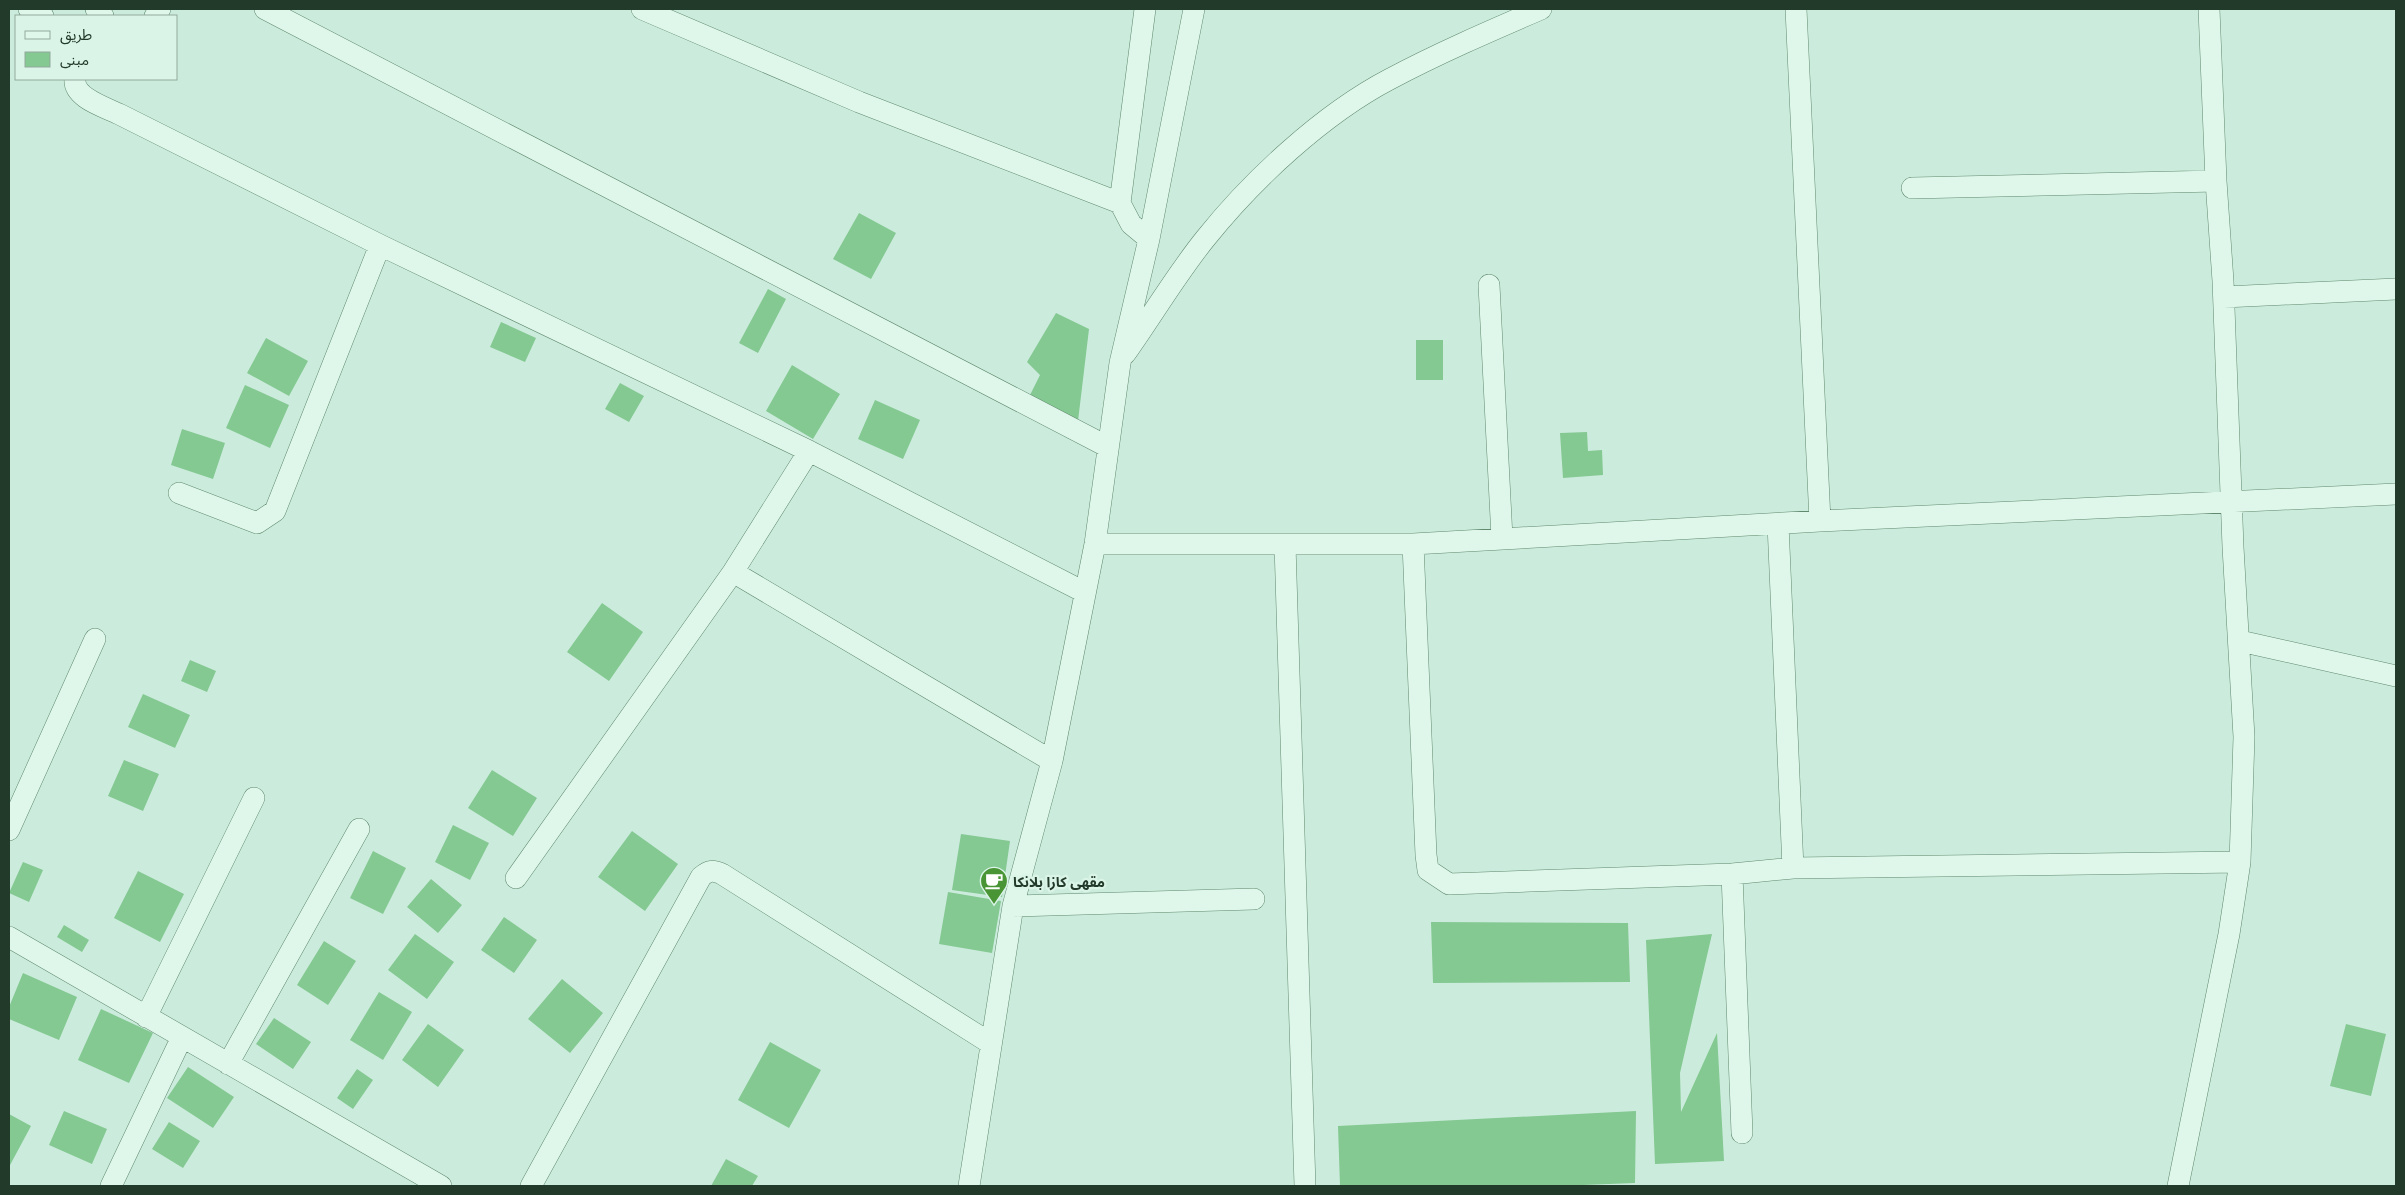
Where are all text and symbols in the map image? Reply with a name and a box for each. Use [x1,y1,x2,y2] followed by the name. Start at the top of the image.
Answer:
[15,15,178,80] legend
[60,24,92,45] text: طريق
[60,49,89,69] text: مبنى
[979,866,1009,905] cafe icon: مقهى كازا بلانكا
[1013,872,1105,891] place label: مقهى كازا بلانكا

